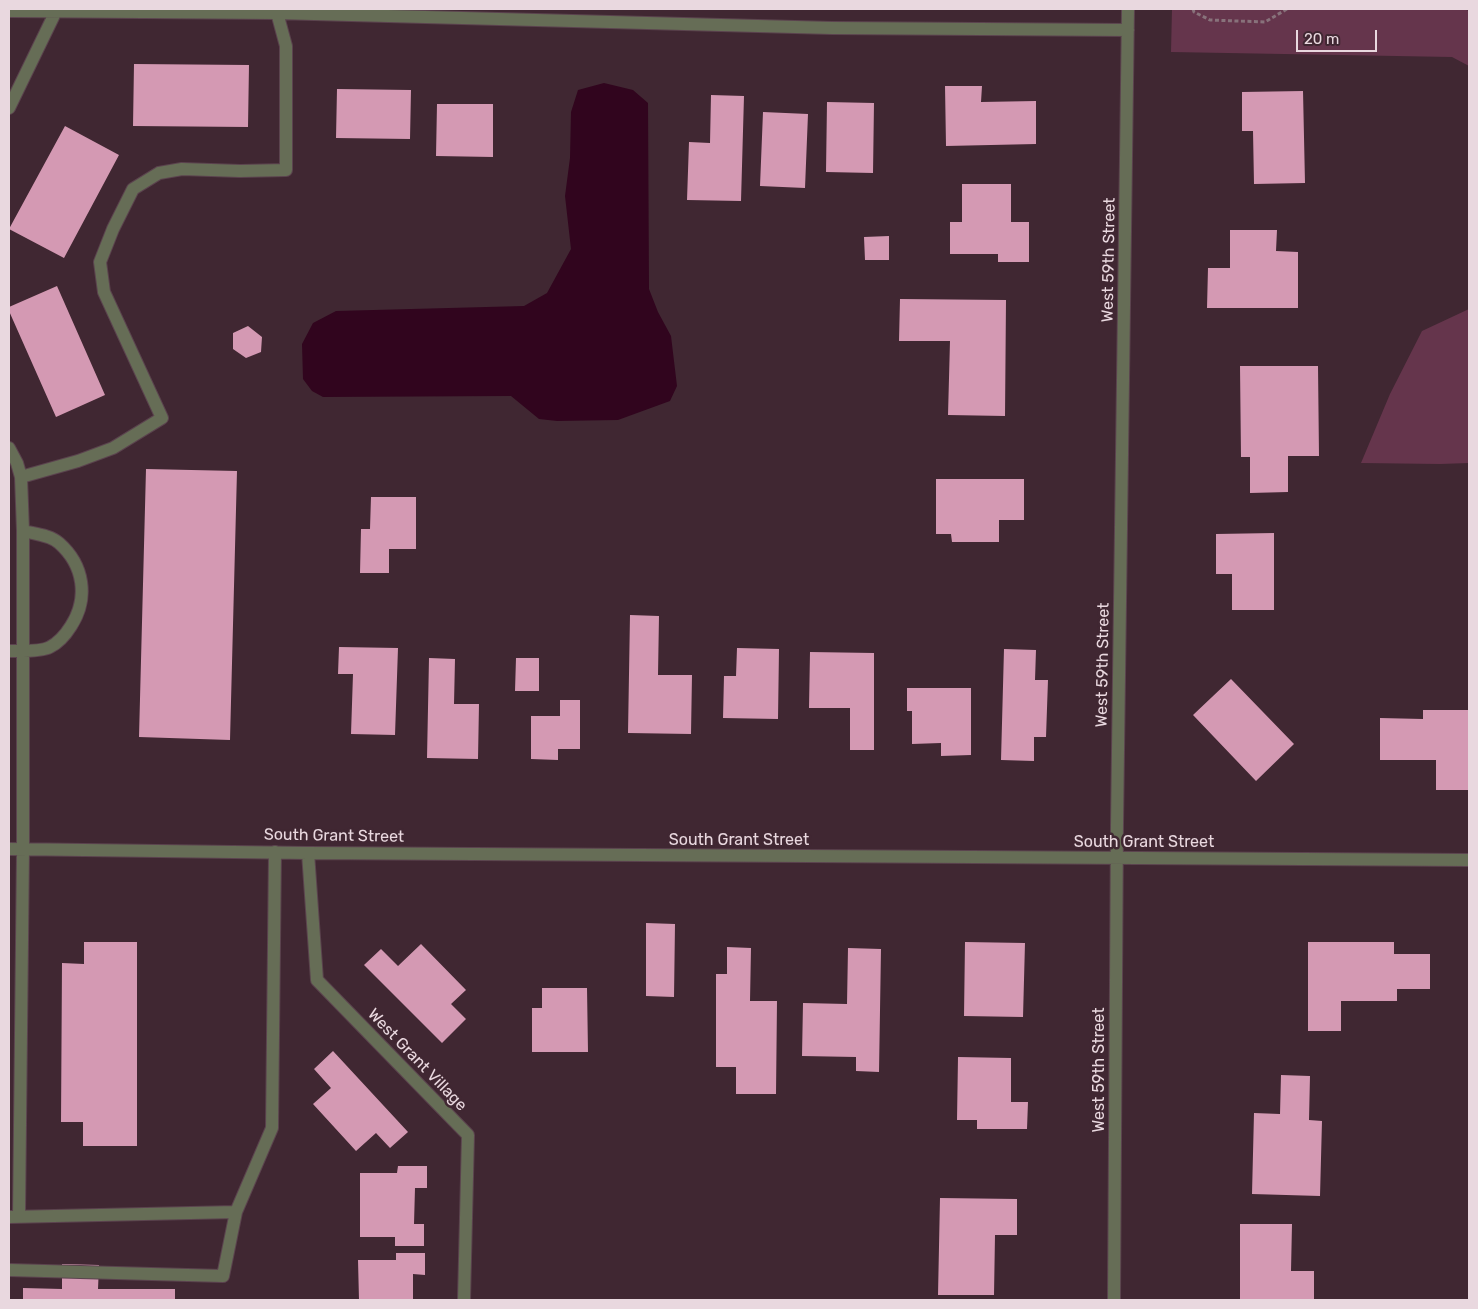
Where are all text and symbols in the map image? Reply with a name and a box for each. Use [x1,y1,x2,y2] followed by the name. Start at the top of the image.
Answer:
[1298,20,1379,52] scale bar
[1304,30,1339,48] text: 20 m
[1098,197,1120,323] street label: West 59th Street
[1092,602,1114,728] street label: West 59th Street
[264,825,404,847] street label: South Grant Street
[669,830,809,850] street label: South Grant Street
[1074,832,1214,852] street label: South Grant Street
[363,1005,471,1115] street label: West Grant Village
[1089,1008,1109,1132] street label: West 59th Street

